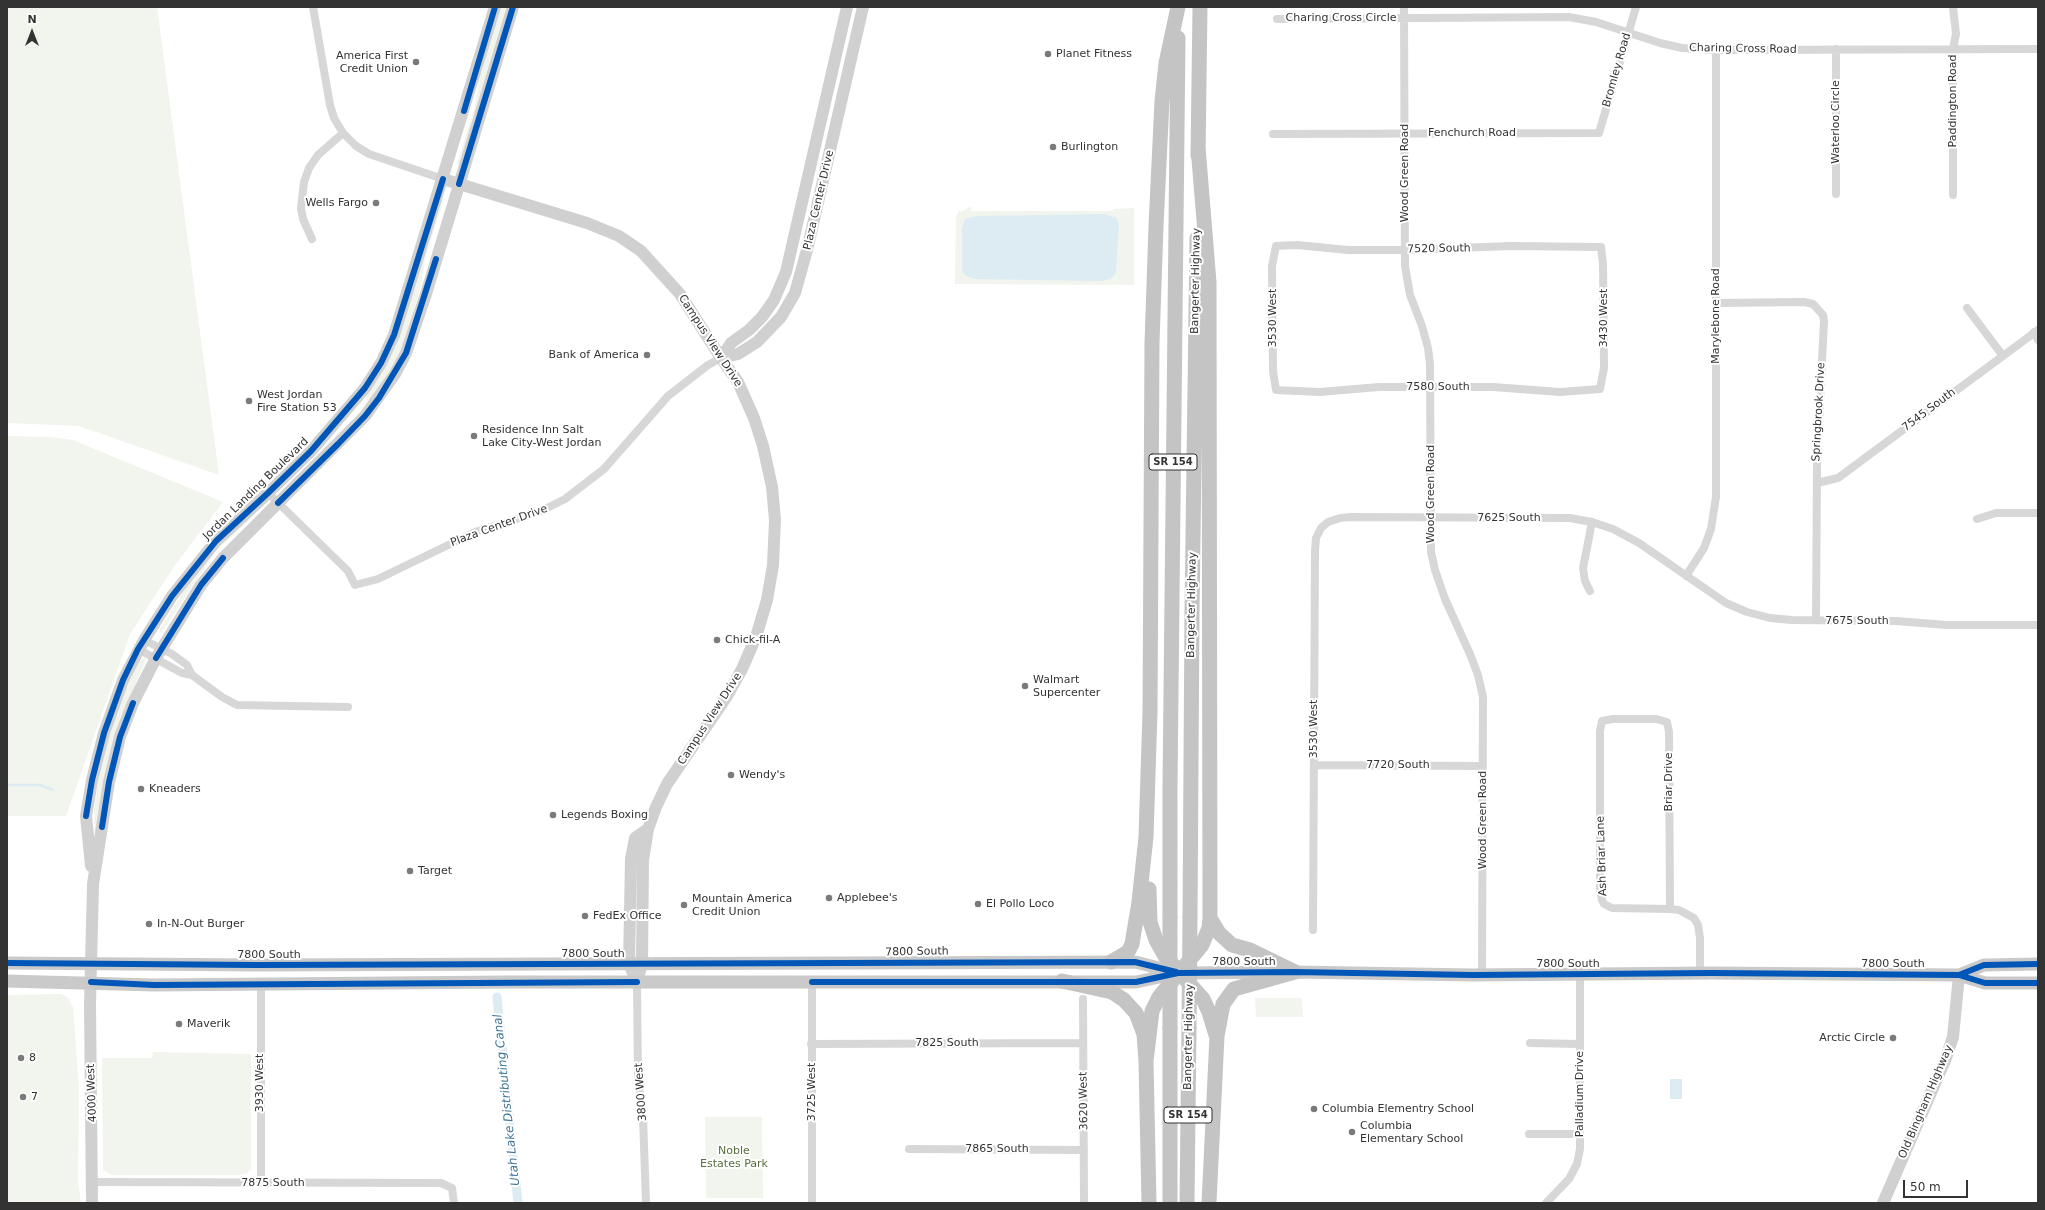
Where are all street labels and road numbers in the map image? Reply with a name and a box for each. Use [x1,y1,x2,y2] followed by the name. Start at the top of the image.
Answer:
[1286,11,1396,25] street label: Charing Cross Circle
[1600,31,1634,109] street label: Bromley Road
[1689,41,1797,57] street label: Charing Cross Road
[1946,55,1960,147] street label: Paddington Road
[1829,80,1843,164] street label: Waterloo Circle
[1398,124,1412,222] street label: Wood Green Road
[1428,126,1516,140] street label: Fenchurch Road
[801,149,837,251] street label: Plaza Center Drive
[1188,228,1204,334] street label: Bangerter Highway
[1407,242,1471,256] street label: 7520 South
[1709,268,1723,364] street label: Marylebone Road
[1266,289,1280,347] street label: 3530 West
[1597,289,1611,347] street label: 3430 West
[675,292,745,390] street label: Campus View Drive
[1810,362,1828,462] street label: Springbrook Drive
[1406,380,1470,394] street label: 7580 South
[1900,386,1958,434] street label: 7545 South
[201,435,311,543] street label: Jordan Landing Boulevard
[1424,445,1438,543] street label: Wood Green Road
[1149,454,1197,470] road number: SR 154
[449,502,549,550] street label: Plaza Center Drive
[1477,511,1541,525] street label: 7625 South
[1184,552,1200,658] street label: Bangerter Highway
[1825,614,1889,628] street label: 7675 South
[675,670,745,768] street label: Campus View Drive
[1307,700,1321,758] street label: 3530 West
[1662,752,1676,812] street label: Briar Drive
[1366,758,1430,772] street label: 7720 South
[1476,771,1490,869] street label: Wood Green Road
[1594,816,1610,896] street label: Ash Briar Lane
[885,945,949,959] street label: 7800 South
[561,947,625,961] street label: 7800 South
[237,948,301,962] street label: 7800 South
[1212,955,1276,969] street label: 7800 South
[1536,957,1600,971] street label: 7800 South
[1861,957,1925,971] street label: 7800 South
[1181,984,1197,1090] street label: Bangerter Highway
[915,1036,979,1050] street label: 7825 South
[1896,1043,1956,1161] street label: Old Bingham Highway
[1573,1051,1587,1137] street label: Palladium Drive
[253,1054,267,1112] street label: 3930 West
[632,1062,650,1122] street label: 3800 West
[805,1063,819,1121] street label: 3725 West
[84,1064,100,1122] street label: 4000 West
[1077,1072,1091,1130] street label: 3620 West
[1164,1107,1212,1123] road number: SR 154
[965,1142,1029,1156] street label: 7865 South
[241,1176,305,1190] street label: 7875 South

